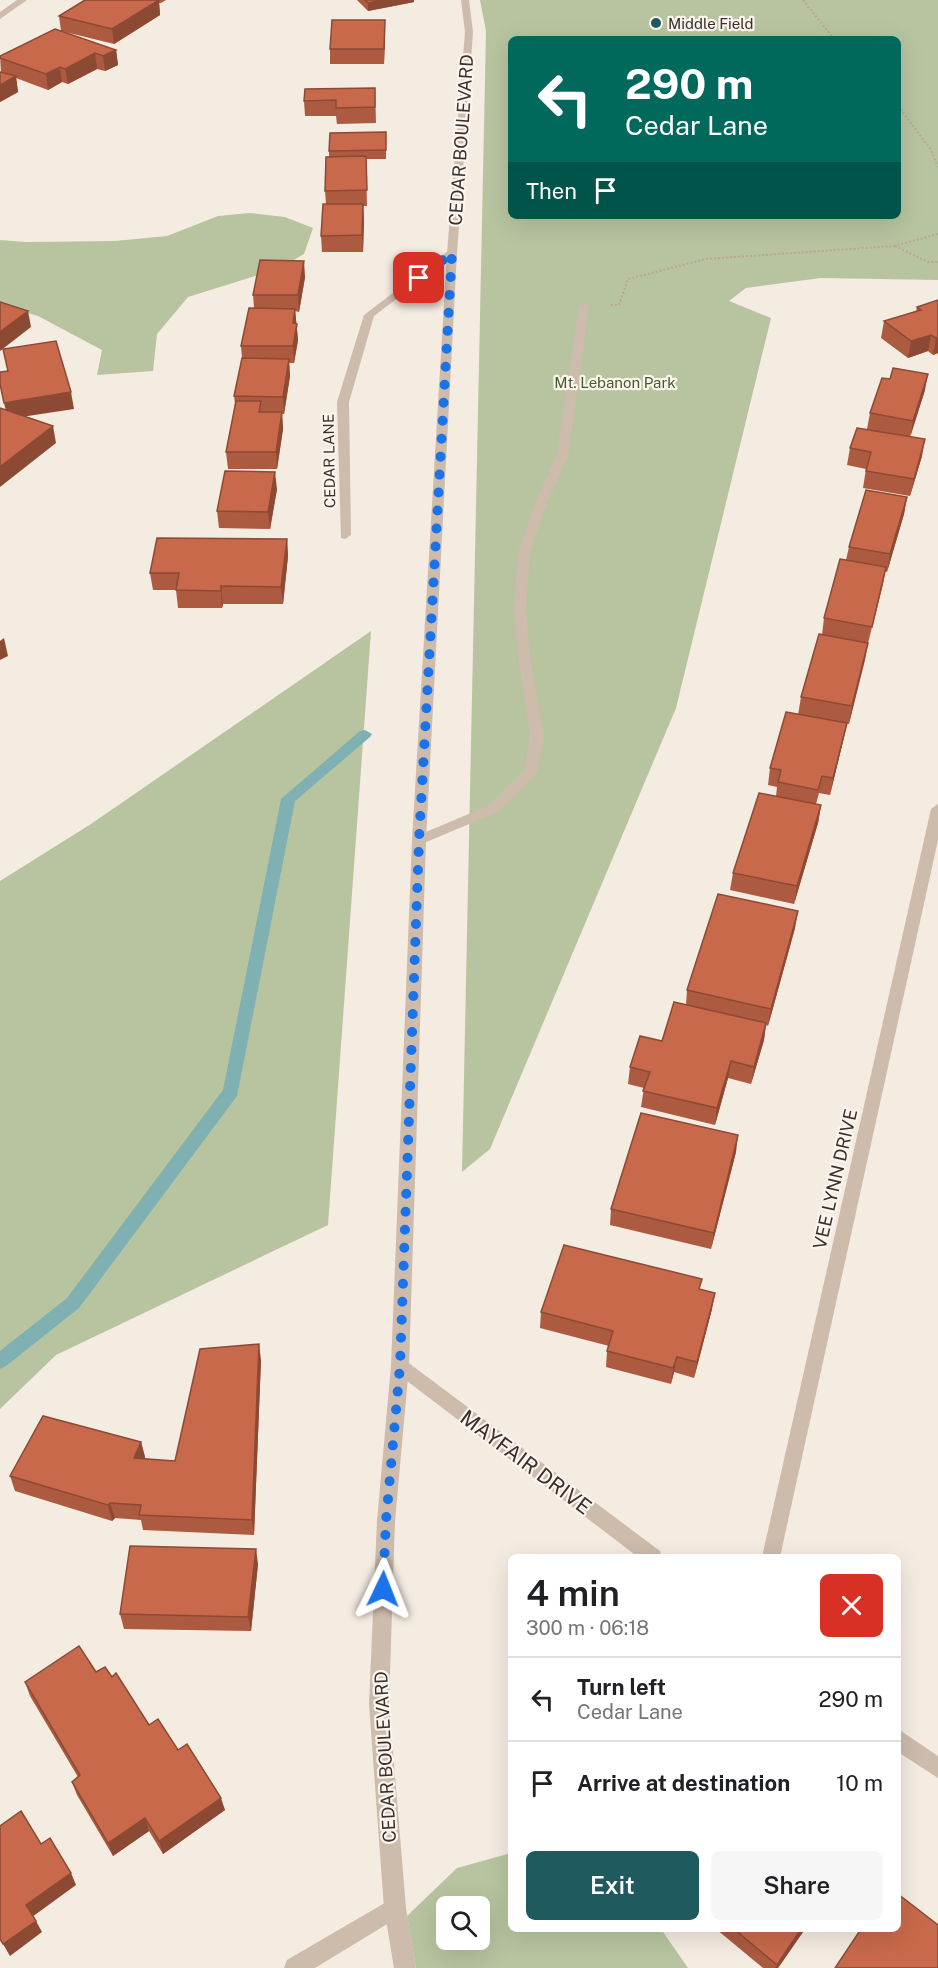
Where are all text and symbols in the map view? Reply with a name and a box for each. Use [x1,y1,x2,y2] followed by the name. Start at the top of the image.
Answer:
[668,15,753,32] place label: Middle Field
[649,16,663,30] marker: Middle Field
[445,54,477,226] street label: CEDAR BOULEVARD
[625,59,753,108] text: 290 m
[526,60,604,138] icon: left
[625,109,768,141] text: Cedar Lane
[589,174,622,207] icon: arrive
[526,178,577,204] text: Then
[393,252,444,303] pin
[402,261,435,294] icon: arrive
[554,374,676,391] park label: Mt. Lebanon Park
[320,414,338,508] street label: CEDAR LANE
[809,1107,861,1251] street label: VEE LYNN DRIVE
[455,1405,597,1519] street label: MAYFAIR DRIVE
[351,1557,415,1621] position arrow
[526,1572,620,1614] text: 4 min
[820,1574,883,1637] button: close
[526,1616,649,1640] text: 300 m · 06:18
[370,1671,400,1843] street label: CEDAR BOULEVARD
[577,1674,666,1700] text: Turn left
[526,1683,559,1716] icon: left
[818,1686,883,1712] text: 290 m
[577,1700,683,1724] text: Cedar Lane
[526,1767,559,1800] icon: arrive
[577,1770,790,1796] text: Arrive at destination
[836,1770,883,1796] text: 10 m
[526,1851,699,1920] button: Exit
[711,1851,883,1920] button: Share
[436,1896,490,1950] map controls
[436,1896,490,1950] button: search

